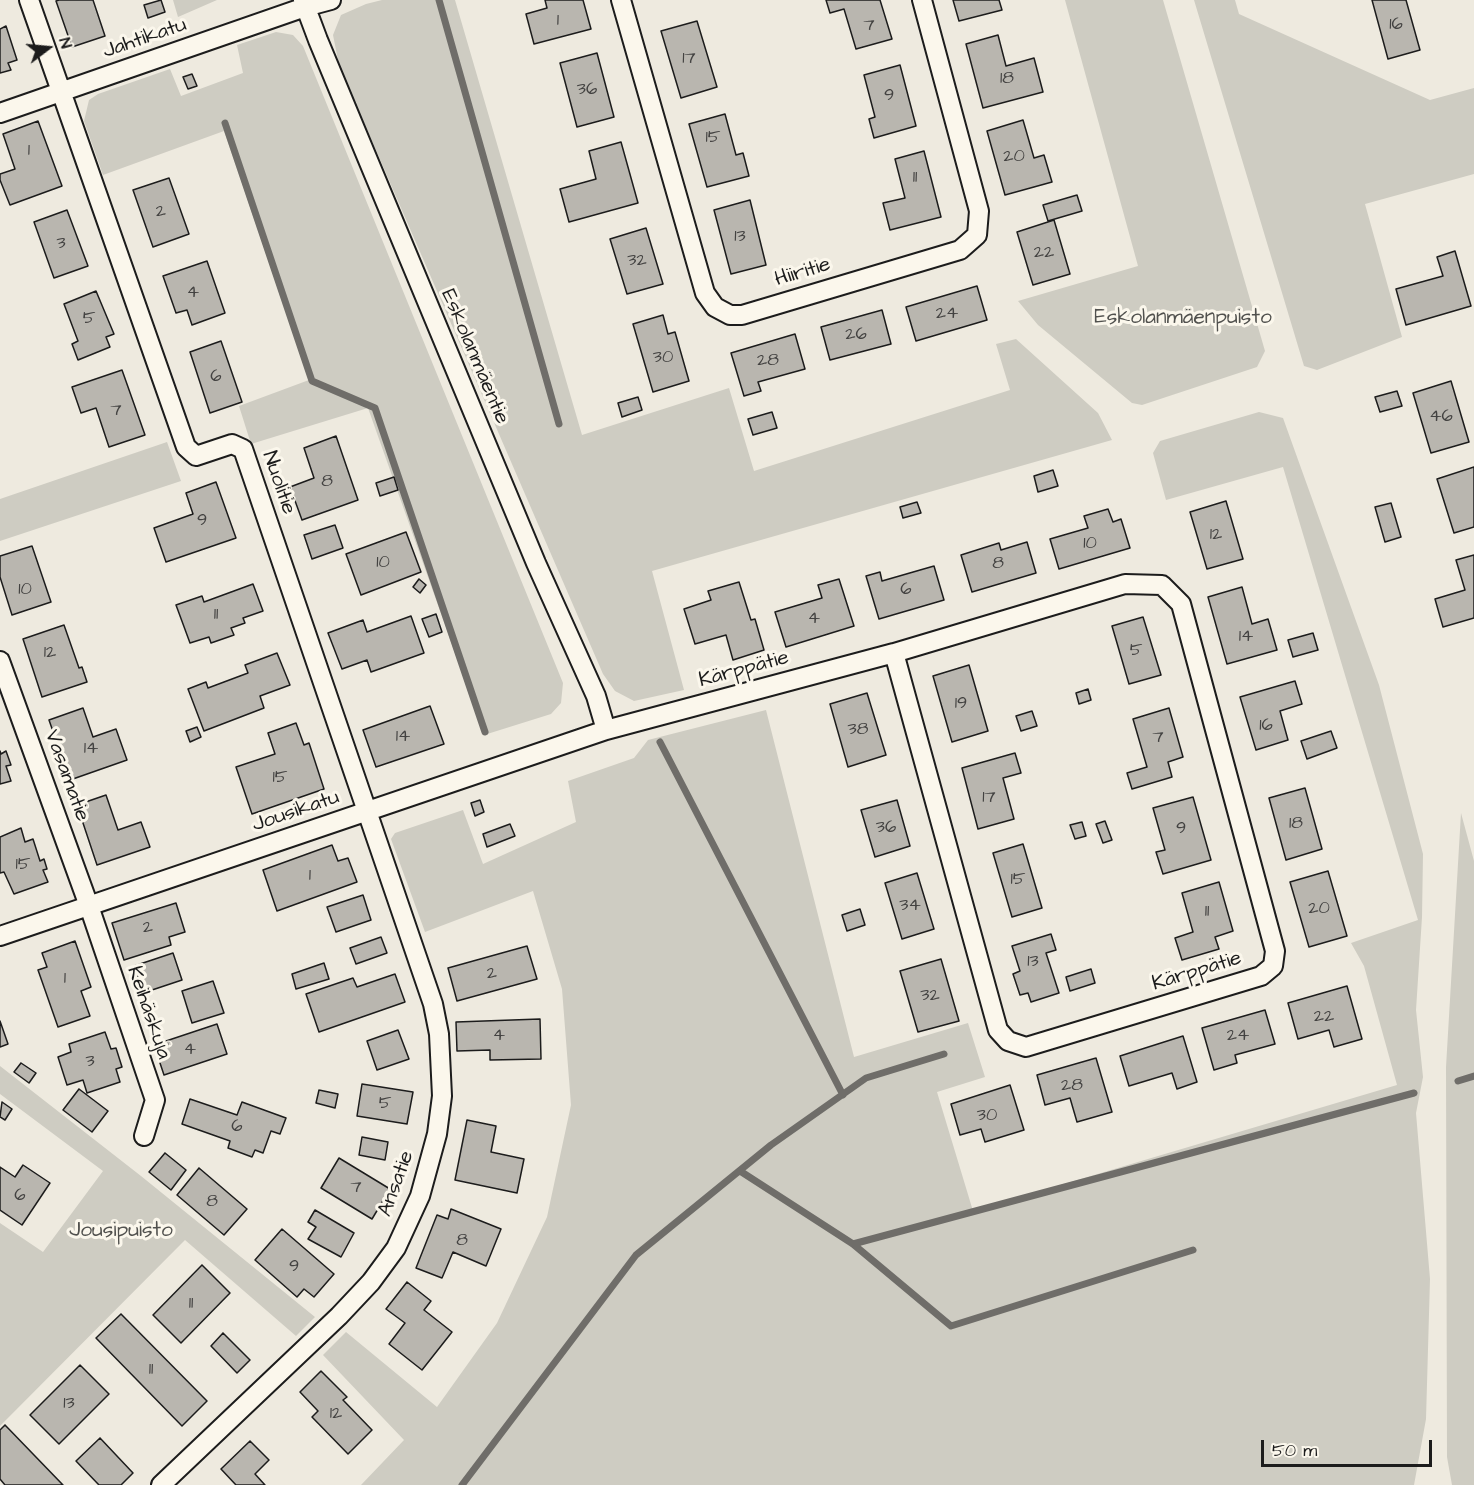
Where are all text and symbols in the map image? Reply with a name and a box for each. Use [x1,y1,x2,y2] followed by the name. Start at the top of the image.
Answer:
[557,10,559,32] house number: 1
[100,13,190,65] street label: Jahtikatu
[1389,14,1403,36] house number: 16
[863,15,875,37] house number: 7
[18,18,78,78] north arrow
[53,35,77,51] text: N
[682,48,696,70] house number: 17
[1000,68,1014,90] house number: 18
[577,79,597,101] house number: 36
[884,85,894,107] house number: 9
[705,127,721,149] house number: 15
[28,140,30,162] house number: 1
[1003,146,1025,168] house number: 20
[913,167,917,189] house number: 11
[156,201,166,223] house number: 2
[734,226,746,248] house number: 13
[56,233,66,255] house number: 3
[1034,242,1054,264] house number: 22
[627,250,647,272] house number: 32
[772,253,834,293] street label: Hiiritie
[187,282,199,304] house number: 4
[434,286,514,428] street label: Eskolanmäentie
[936,303,958,325] house number: 24
[1094,306,1272,332] park label: Eskolanmäenpuisto
[83,308,95,330] house number: 5
[845,324,867,346] house number: 26
[653,347,673,369] house number: 30
[757,350,779,372] house number: 28
[210,366,222,388] house number: 6
[110,400,122,422] house number: 7
[1429,406,1453,428] house number: 46
[255,448,301,518] street label: Nuolitie
[321,471,333,493] house number: 8
[197,510,207,532] house number: 9
[1210,524,1222,546] house number: 12
[1083,533,1097,555] house number: 10
[376,552,390,574] house number: 10
[992,553,1004,575] house number: 8
[18,579,32,601] house number: 10
[900,579,912,601] house number: 6
[214,604,218,626] house number: 11
[808,608,820,630] house number: 4
[1239,626,1253,648] house number: 14
[1130,640,1142,662] house number: 5
[44,642,56,664] house number: 12
[696,646,792,694] street label: Kärppätie
[955,693,967,715] house number: 19
[1259,715,1273,737] house number: 16
[848,719,868,741] house number: 38
[396,726,410,748] house number: 14
[38,727,94,825] street label: Vasamatie
[1152,727,1164,749] house number: 7
[84,738,98,760] house number: 14
[272,767,288,789] house number: 15
[249,785,343,839] street label: Jousikatu
[982,787,996,809] house number: 17
[1289,813,1303,835] house number: 18
[876,817,896,839] house number: 36
[1176,818,1186,840] house number: 9
[15,854,31,876] house number: 15
[309,865,311,887] house number: 1
[1010,869,1026,891] house number: 15
[899,895,921,917] house number: 34
[1308,898,1330,920] house number: 20
[1205,901,1209,923] house number: 11
[143,917,153,939] house number: 2
[1149,946,1245,998] street label: Kärppätie
[1027,951,1039,973] house number: 13
[120,963,176,1063] street label: Keihäskuja
[487,963,497,985] house number: 2
[64,968,66,990] house number: 1
[920,985,940,1007] house number: 32
[1314,1006,1334,1028] house number: 22
[493,1025,505,1047] house number: 4
[1227,1025,1249,1047] house number: 24
[184,1039,196,1061] house number: 4
[85,1051,95,1073] house number: 3
[1061,1075,1083,1097] house number: 28
[379,1093,391,1115] house number: 5
[977,1105,997,1127] house number: 30
[231,1116,243,1138] house number: 6
[373,1148,421,1220] street label: Ansatie
[350,1177,362,1199] house number: 7
[14,1185,26,1207] house number: 6
[206,1191,218,1213] house number: 8
[69,1219,173,1245] park label: Jousipuisto
[456,1230,468,1252] house number: 8
[289,1256,299,1278] house number: 9
[189,1293,193,1315] house number: 11
[149,1359,153,1381] house number: 11
[63,1393,75,1415] house number: 13
[330,1403,342,1425] house number: 12
[1264,1428,1435,1466] scale bar
[1272,1438,1317,1463] text: 50 m

